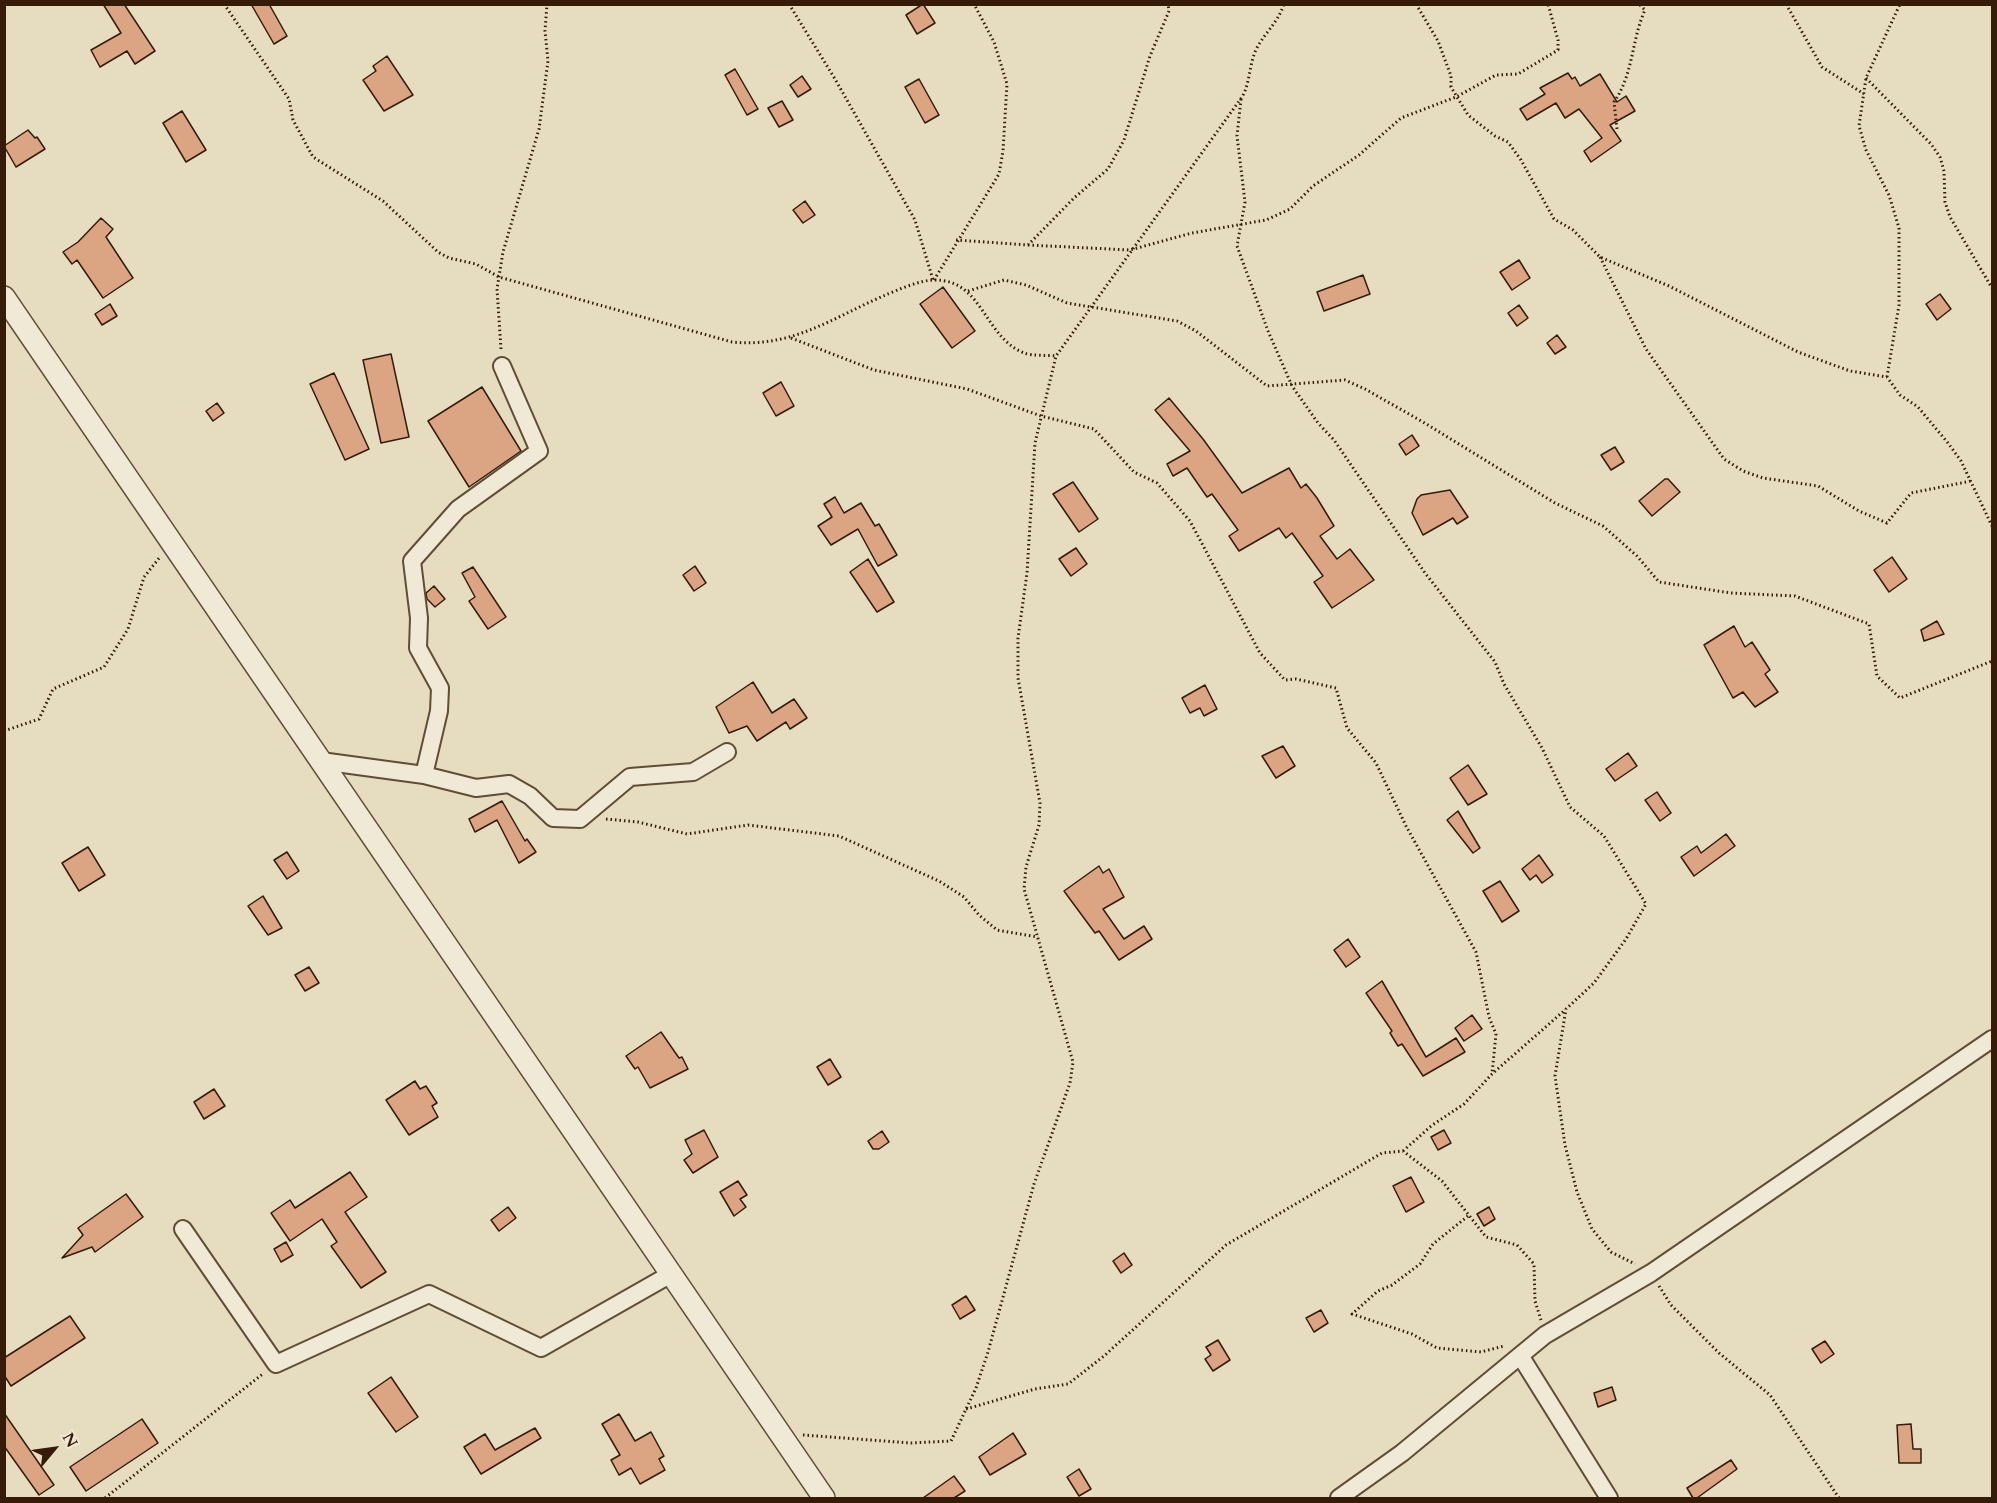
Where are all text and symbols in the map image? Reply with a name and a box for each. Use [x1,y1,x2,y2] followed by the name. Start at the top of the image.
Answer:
[24,1419,84,1479] north arrow
[57,1429,83,1452] text: N

